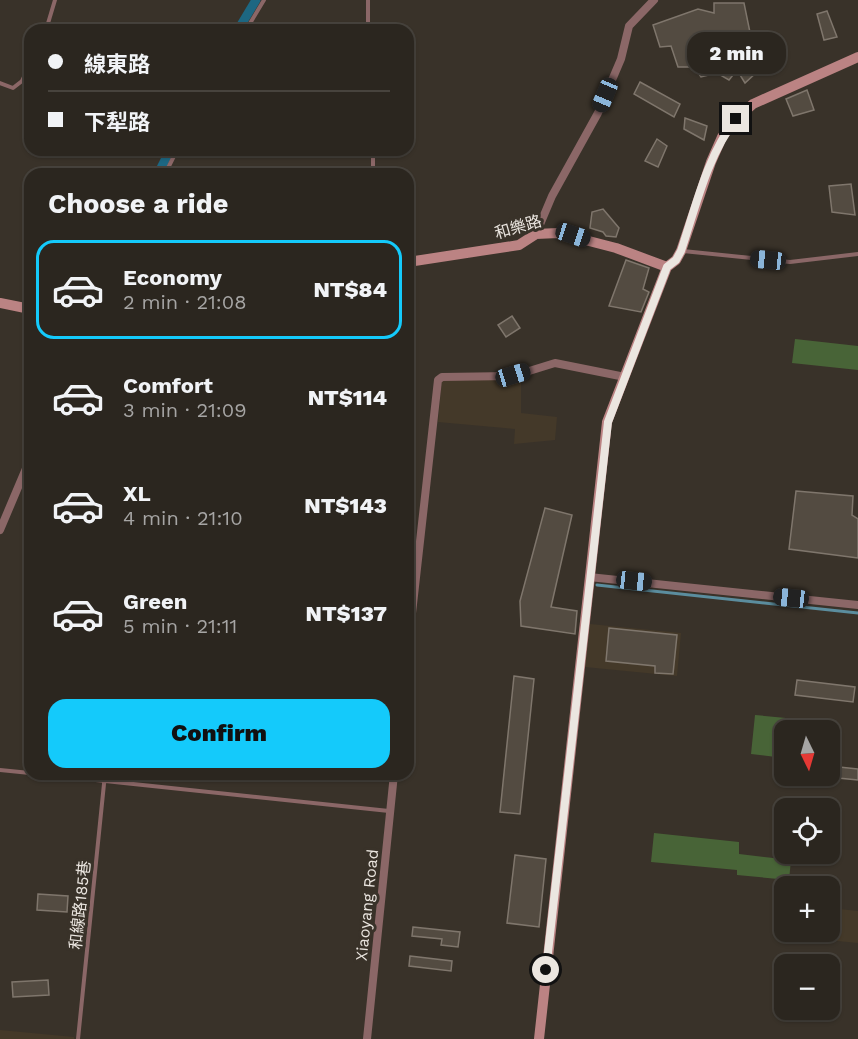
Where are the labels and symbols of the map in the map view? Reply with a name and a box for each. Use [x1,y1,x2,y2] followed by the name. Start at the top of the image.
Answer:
[686,32,786,74] callout: 2 min
[590,75,620,115] car
[722,105,749,132] route end
[492,211,544,243] street label: 和樂路
[553,221,593,249] car
[749,249,787,271] car
[493,361,533,389] car
[615,570,653,592] car
[772,587,810,609] car
[774,720,840,786] north arrow
[352,848,382,962] street label: Xiaoyang Road
[66,860,94,950] street label: 和線路185巷
[532,956,559,983] route start

